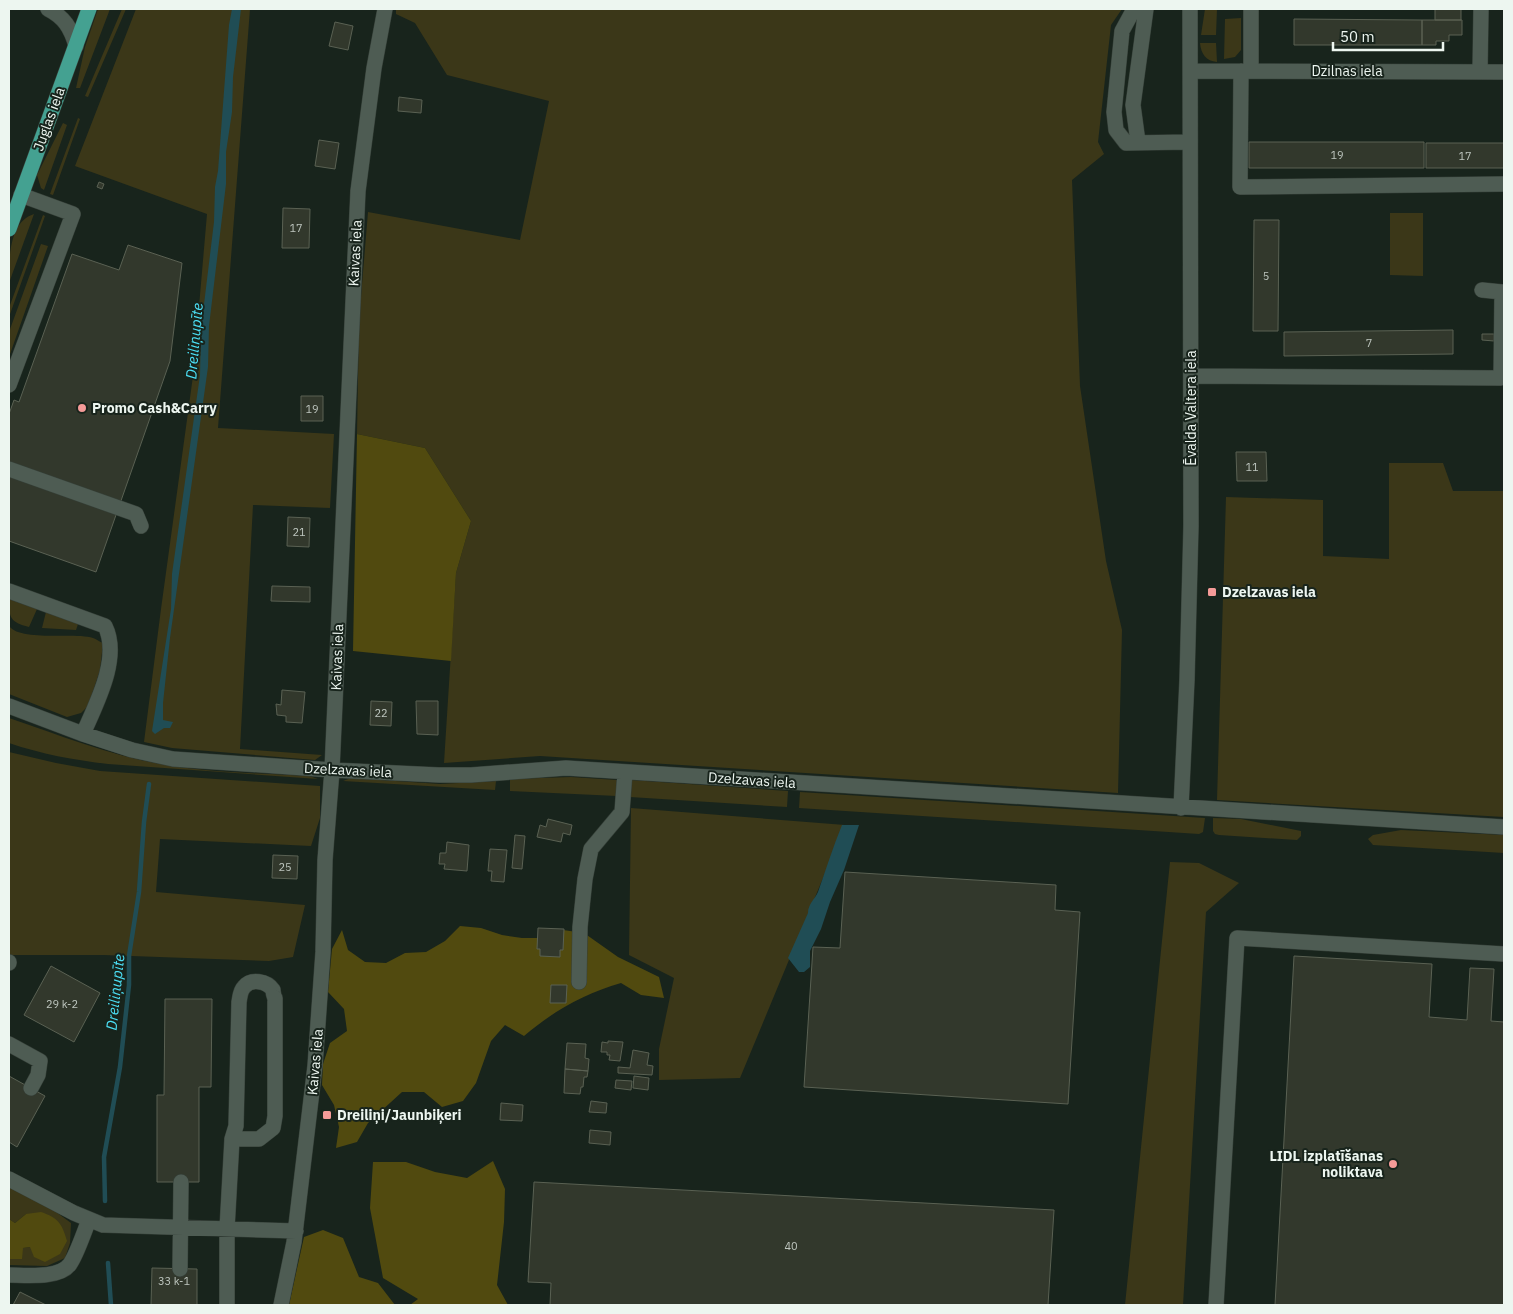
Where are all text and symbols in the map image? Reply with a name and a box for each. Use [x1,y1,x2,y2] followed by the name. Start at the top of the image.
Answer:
[1333,20,1443,52] scale bar
[1340,27,1375,46] text: 50 m
[1311,62,1383,80] street label: Dzilnas iela
[29,84,69,153] street label: Juglas iela
[1330,148,1344,162] house number: 19
[1458,149,1472,163] house number: 17
[344,219,366,287] street label: Kaivas iela
[289,221,303,235] house number: 17
[1263,269,1269,283] house number: 5
[181,302,207,380] water label: Dreiliņupīte
[1366,336,1372,350] house number: 7
[1182,350,1200,466] street label: Ēvalda Valtera iela
[92,399,217,417] place label: Promo Cash&Carry
[76,402,88,414] marker: Promo Cash&Carry
[305,402,319,416] house number: 19
[1245,460,1259,474] house number: 11
[292,525,306,539] house number: 21
[1222,583,1316,601] place label: Dzelzavas iela
[1206,586,1218,598] marker: Dzelzavas iela
[327,623,347,691] street label: Kaivas iela
[374,706,388,720] house number: 22
[304,759,393,781] street label: Dzelzavas iela
[708,768,797,792] street label: Dzelzavas iela
[278,860,292,874] house number: 25
[102,953,128,1031] water label: Dreiliņupīte
[46,997,78,1011] house number: 29 k-2
[303,1028,327,1096] street label: Kaivas iela
[337,1106,461,1124] place label: Dreiliņi/Jaunbiķeri
[321,1109,333,1121] marker: Dreiliņi/Jaunbiķeri
[1269,1147,1383,1181] place label: LIDL izplatīšanas noliktava
[1387,1158,1399,1170] marker: LIDL izplatīšanas noliktava
[784,1239,798,1253] house number: 40
[158,1274,190,1288] house number: 33 k-1

